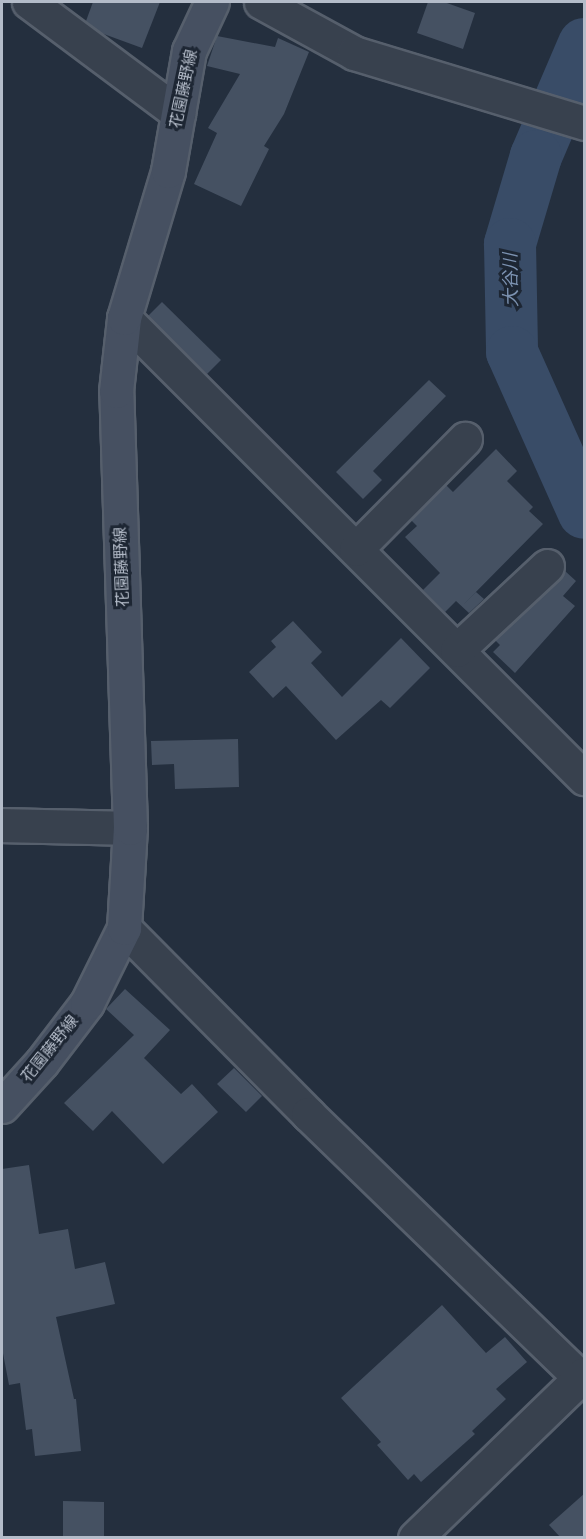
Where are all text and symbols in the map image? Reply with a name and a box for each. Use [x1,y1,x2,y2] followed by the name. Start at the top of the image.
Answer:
[166,48,202,130] street label: 花園藤野線
[500,253,522,307] water label: 大谷川
[111,527,133,607] street label: 花園藤野線
[17,1012,83,1086] street label: 花園藤野線

